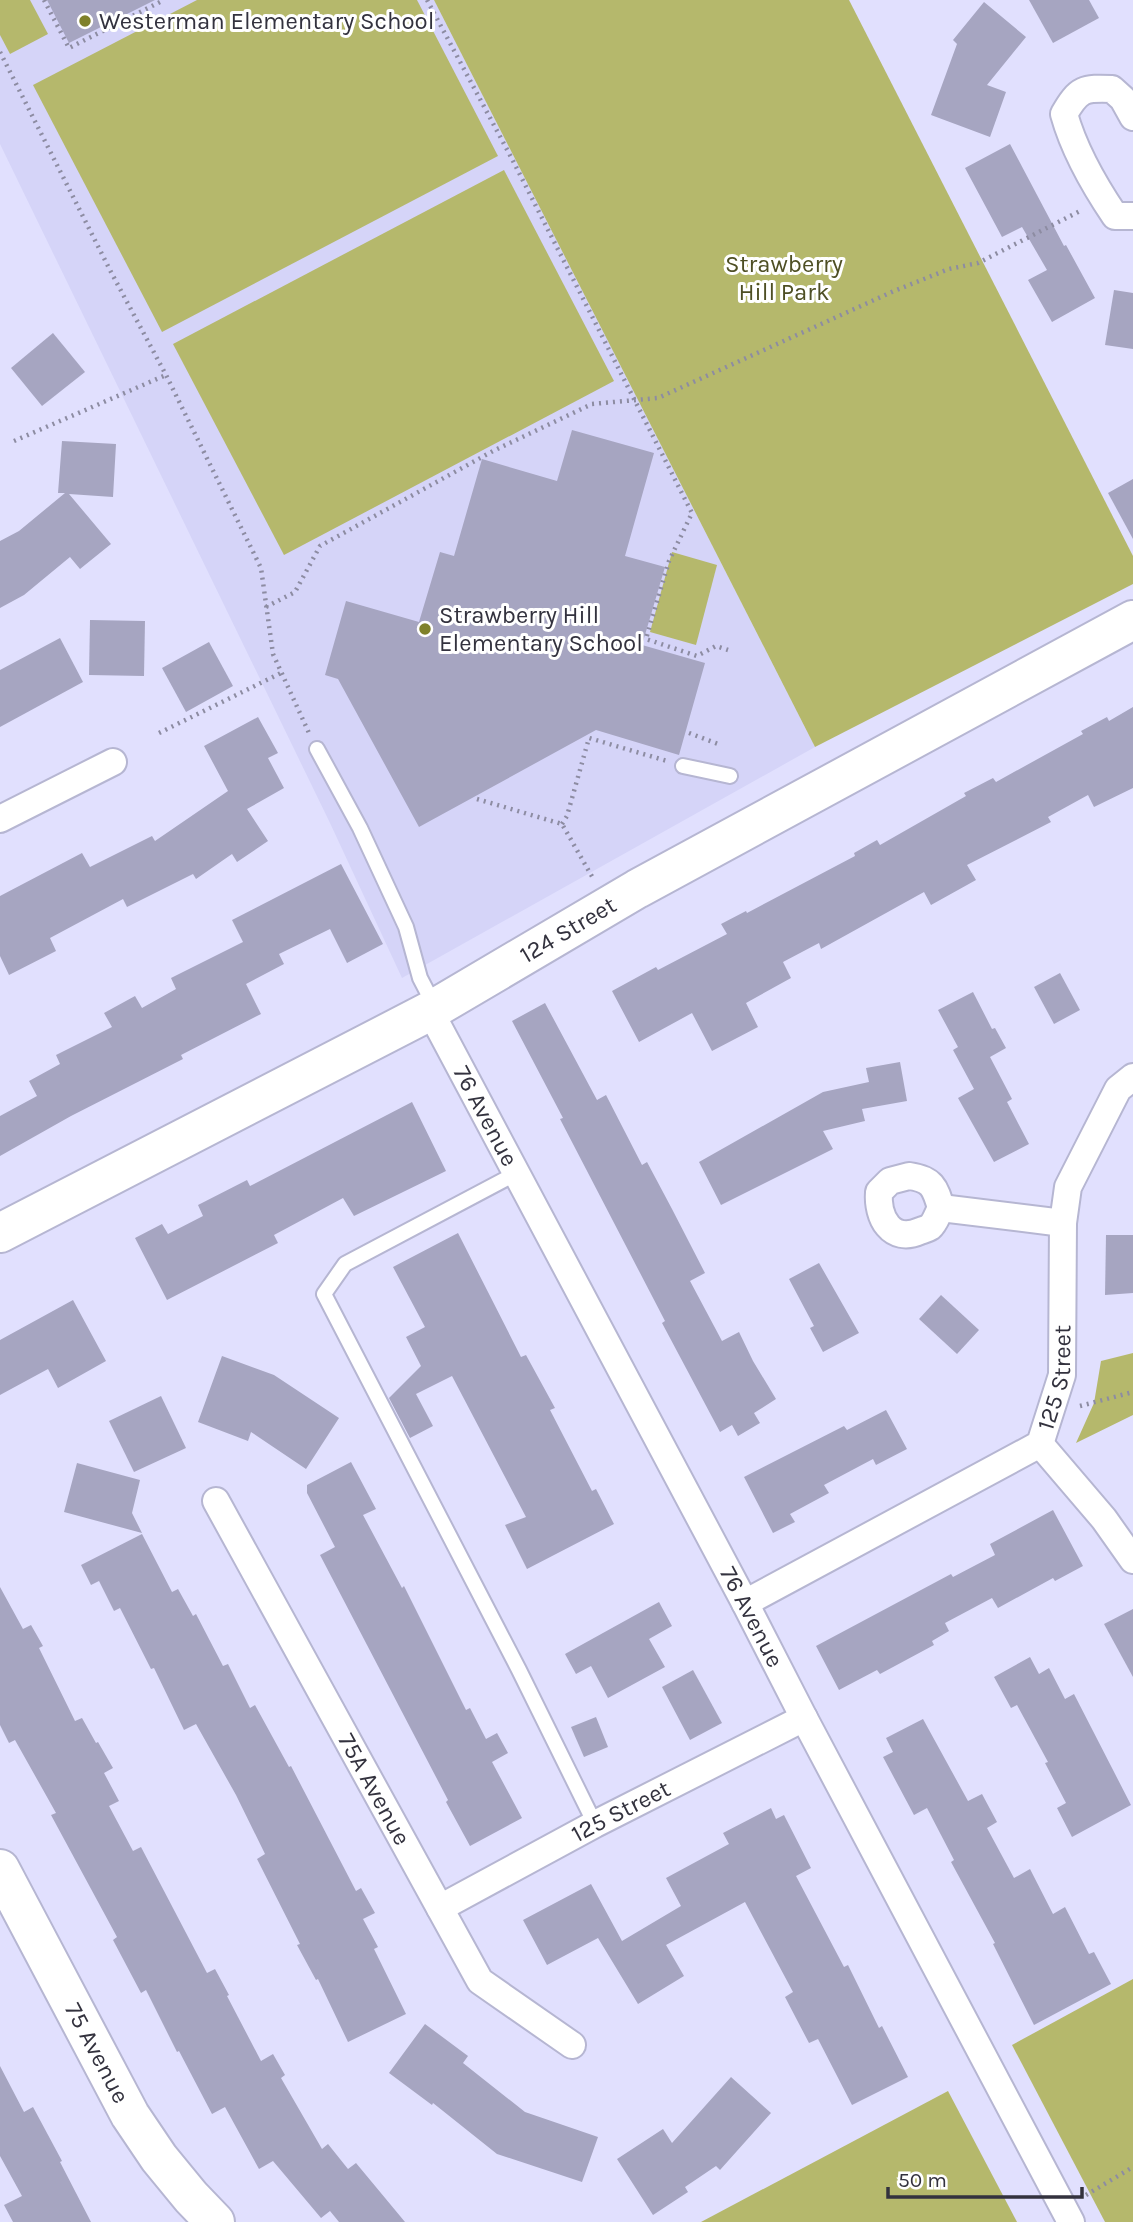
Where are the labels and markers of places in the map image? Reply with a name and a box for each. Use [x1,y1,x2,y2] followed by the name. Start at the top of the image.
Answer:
[99,7,434,35] place label: Westerman Elementary School
[77,13,93,29] marker: Westerman Elementary School
[439,601,643,657] place label: Strawberry Hill Elementary School
[417,621,433,637] marker: Strawberry Hill Elementary School

